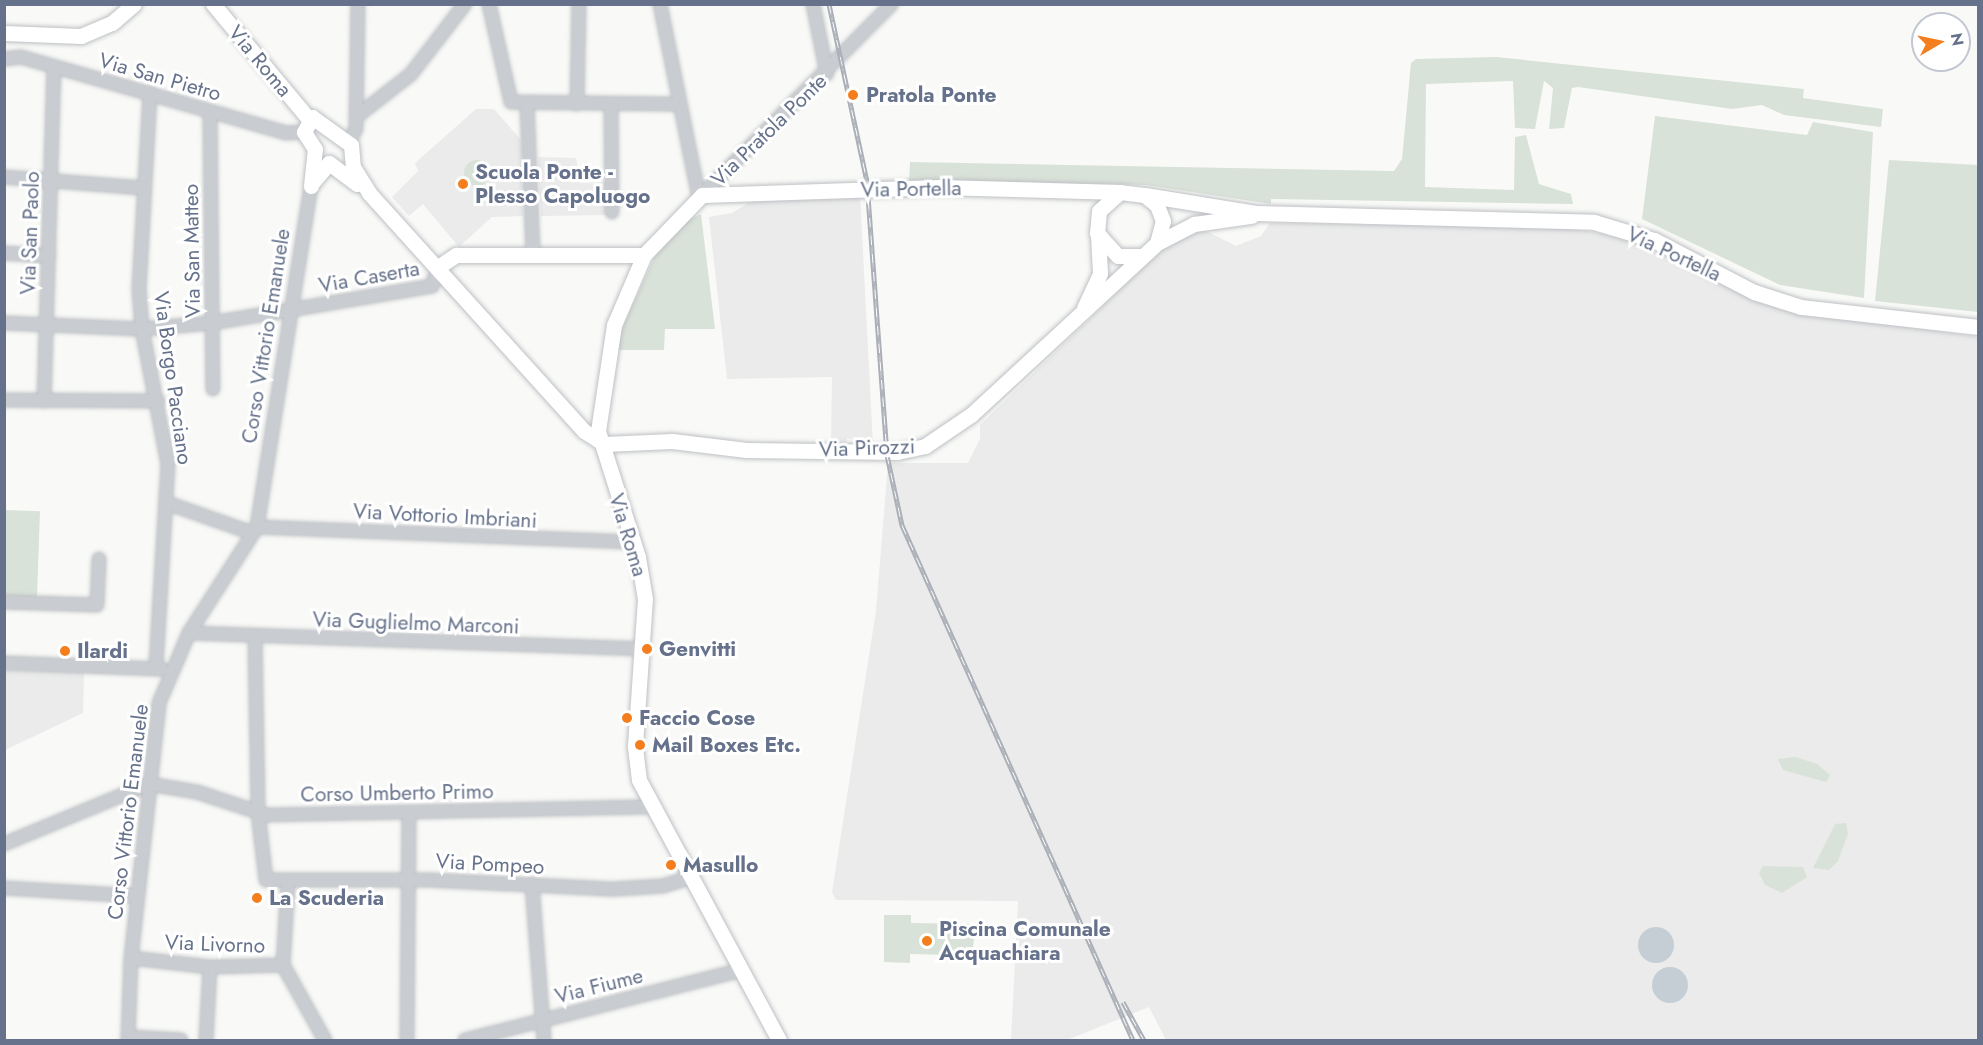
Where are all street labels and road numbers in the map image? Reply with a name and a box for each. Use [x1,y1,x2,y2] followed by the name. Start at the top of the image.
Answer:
[223,20,297,102] street label: Via Roma
[96,48,224,106] street label: Via San Pietro
[706,68,832,192] street label: Via Pratola Ponte
[15,171,45,295] street label: Via San Paolo
[860,176,962,202] street label: Via Portella
[178,184,206,318] street label: Via San Matteo
[1623,221,1725,287] street label: Via Portella
[237,227,295,445] street label: Corso Vittorio Emanuele
[317,256,421,298] street label: Via Caserta
[148,290,198,466] street label: Via Borgo Pacciano
[819,434,915,462] street label: Via Pirozzi
[603,490,653,580] street label: Via Roma
[352,499,538,533] street label: Via Vottorio Imbriani
[312,607,520,639] street label: Via Guglielmo Marconi
[102,703,154,921] street label: Corso Vittorio Emanuele
[300,779,494,807] street label: Corso Umberto Primo
[435,849,545,879] street label: Via Pompeo
[164,930,266,958] street label: Via Livorno
[552,963,646,1009] street label: Via Fiume

